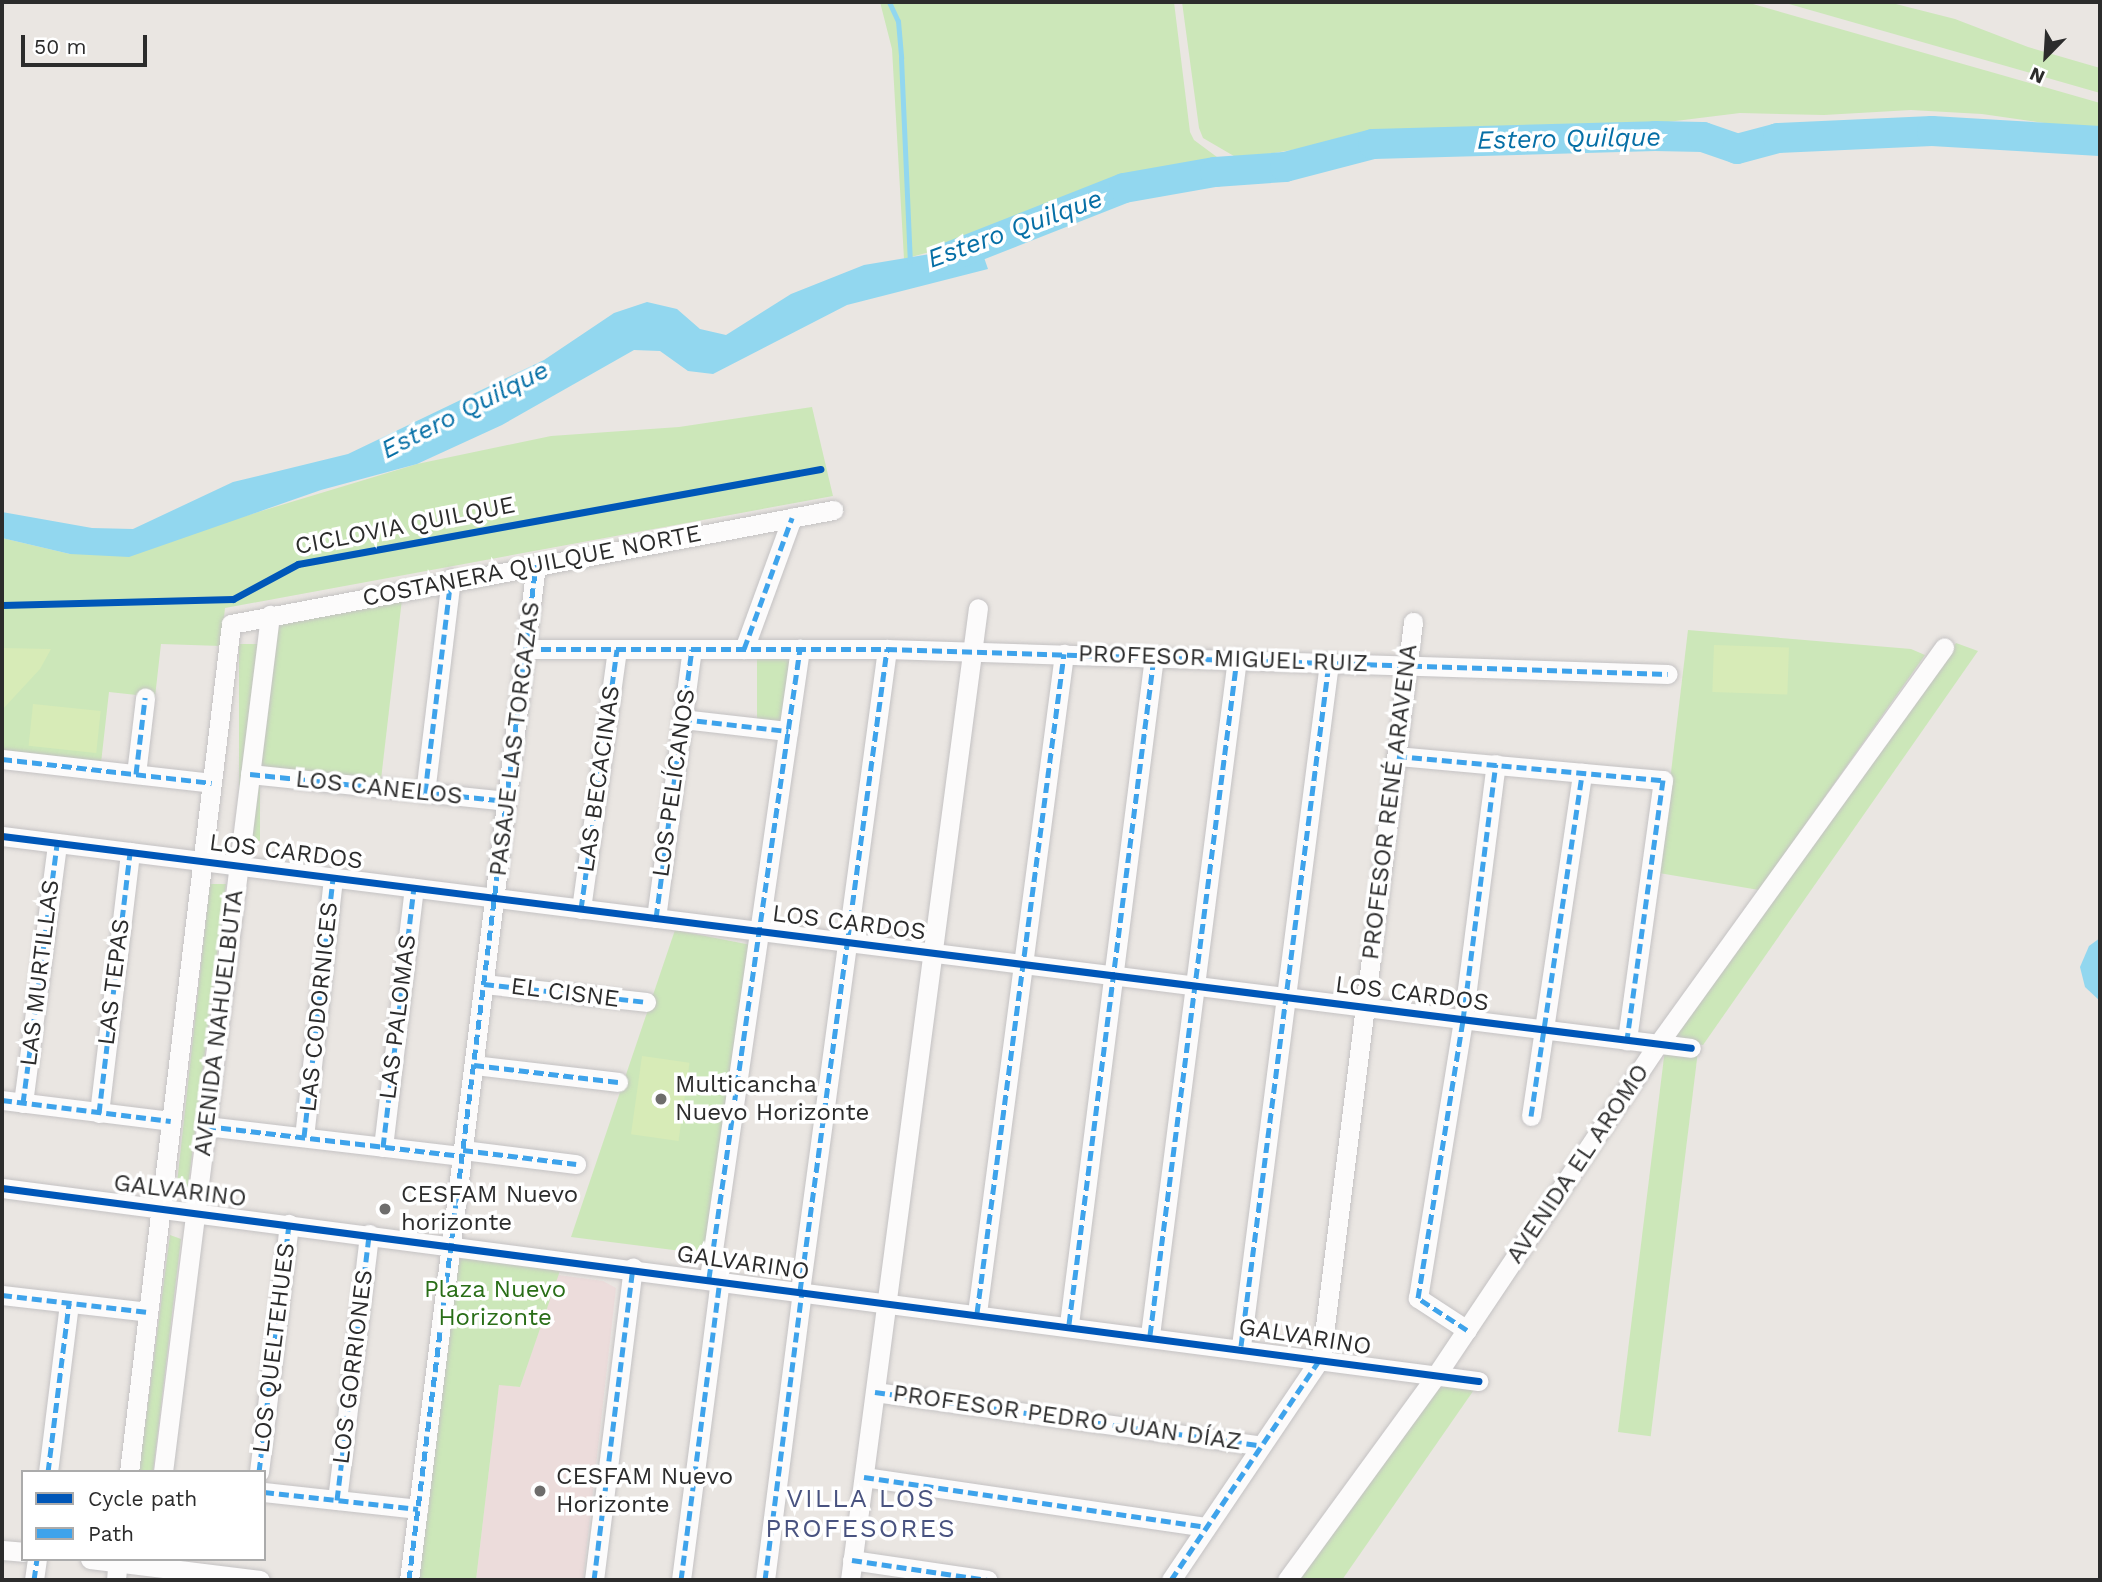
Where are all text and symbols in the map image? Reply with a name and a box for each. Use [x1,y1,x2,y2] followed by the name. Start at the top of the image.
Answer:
[24,21,150,65] scale bar
[2011,21,2081,91] north arrow
[34,34,86,59] text: 50 m
[2026,62,2048,89] text: N
[1477,122,1661,156] water label: Estero Quilque
[923,183,1107,275] water label: Estero Quilque
[376,354,554,466] water label: Estero Quilque
[292,490,518,562] street label: CICLOVIA QUILQUE
[360,519,704,613] street label: COSTANERA QUILQUE NORTE
[484,600,546,878] street label: PASAJE LAS TORCAZAS
[1077,640,1369,678] street label: PROFESOR MIGUEL RUIZ
[1356,642,1424,962] street label: PROFESOR RENÉ ARAVENA
[572,684,626,874] street label: LAS BECACINAS
[647,687,701,879] street label: LOS PELÍCANOS
[294,765,464,811] street label: LOS CANELOS
[208,828,364,876] street label: LOS CARDOS
[14,878,66,1068] street label: LAS MURTILLAS
[188,888,250,1158] street label: AVENIDA NAHUELBUTA
[771,899,927,947] street label: LOS CARDOS
[294,901,344,1113] street label: LAS CODORNICES
[92,917,136,1047] street label: LAS TEPAS
[374,933,422,1101] street label: LAS PALOMAS
[1334,970,1490,1018] street label: LOS CARDOS
[509,972,621,1014] street label: EL CISNE
[1500,1058,1656,1270] street label: AVENIDA EL AROMO
[675,1071,869,1127] place label: Multicancha Nuevo Horizonte
[653,1091,669,1107] marker: Multicancha Nuevo Horizonte
[112,1169,248,1213] street label: GALVARINO
[401,1181,578,1237] place label: CESFAM Nuevo horizonte
[375,1199,395,1219] marker: CESFAM Nuevo horizonte
[675,1239,811,1287] street label: GALVARINO
[247,1241,301,1455] street label: LOS QUELTEHUES
[327,1268,379,1466] street label: LOS GORRIONES
[424,1276,566,1332] park label: Plaza Nuevo Horizonte
[1237,1312,1373,1362] street label: GALVARINO
[891,1379,1243,1457] street label: PROFESOR PEDRO JUAN DÍAZ
[556,1463,733,1519] place label: CESFAM Nuevo Horizonte
[21,1470,266,1561] legend
[530,1481,550,1501] marker: CESFAM Nuevo Horizonte
[766,1483,956,1544] district label: VILLA LOS PROFESORES
[88,1486,197,1511] text: Cycle path
[88,1521,134,1546] text: Path

